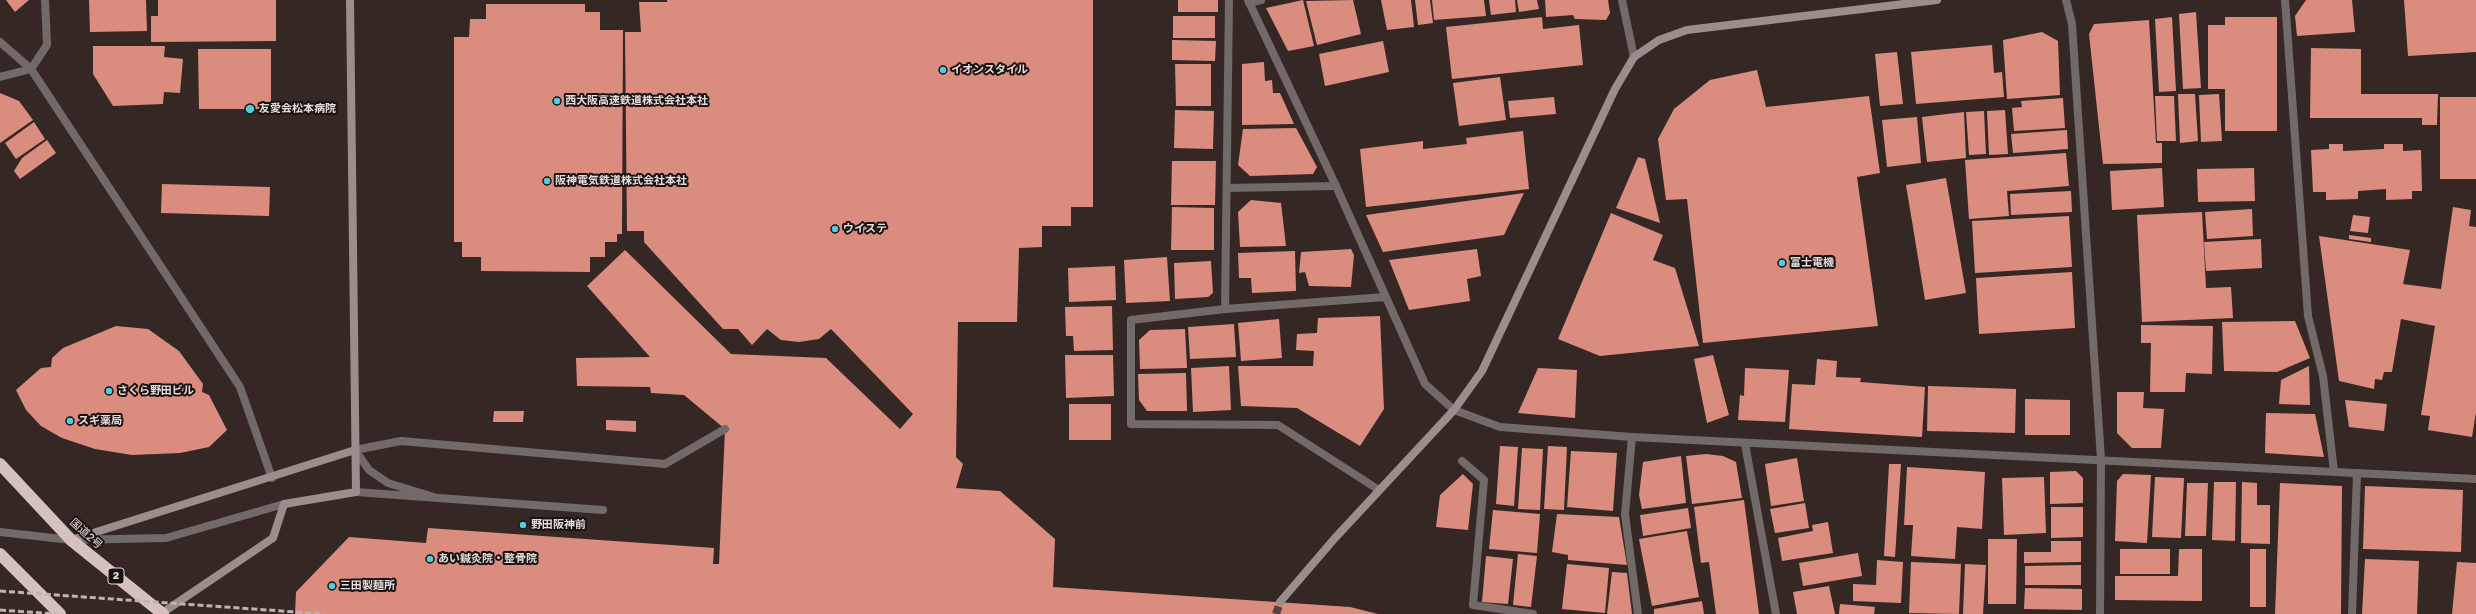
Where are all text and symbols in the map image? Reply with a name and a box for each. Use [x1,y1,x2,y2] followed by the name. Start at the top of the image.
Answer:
[951,63,1028,77] place label: イオンスタイル
[938,65,948,75] marker: イオンスタイル
[565,94,708,108] place label: 西大阪高速鉄道株式会社本社
[552,96,562,106] marker: 西大阪高速鉄道株式会社本社
[259,102,336,116] place label: 友愛会松本病院
[244,103,256,115] marker: 友愛会松本病院
[555,174,687,188] place label: 阪神電気鉄道株式会社本社
[542,176,552,186] marker: 阪神電気鉄道株式会社本社
[843,222,887,236] place label: ウイステ
[830,224,840,234] marker: ウイステ
[1790,256,1834,270] place label: 富士電機
[1777,258,1787,268] marker: 富士電機
[117,384,194,398] place label: さくら野田ビル
[104,386,114,396] marker: さくら野田ビル
[78,414,122,428] place label: スギ薬局
[65,416,75,426] marker: スギ薬局
[67,516,105,552] street label: 国道2号
[531,518,586,532] place label: 野田阪神前
[518,520,528,530] marker: 野田阪神前
[438,552,537,566] place label: あい鍼灸院・整骨院
[425,554,435,564] marker: あい鍼灸院・整骨院
[108,568,124,584] road number: 2
[340,579,395,593] place label: 三田製麺所
[327,581,337,591] marker: 三田製麺所

